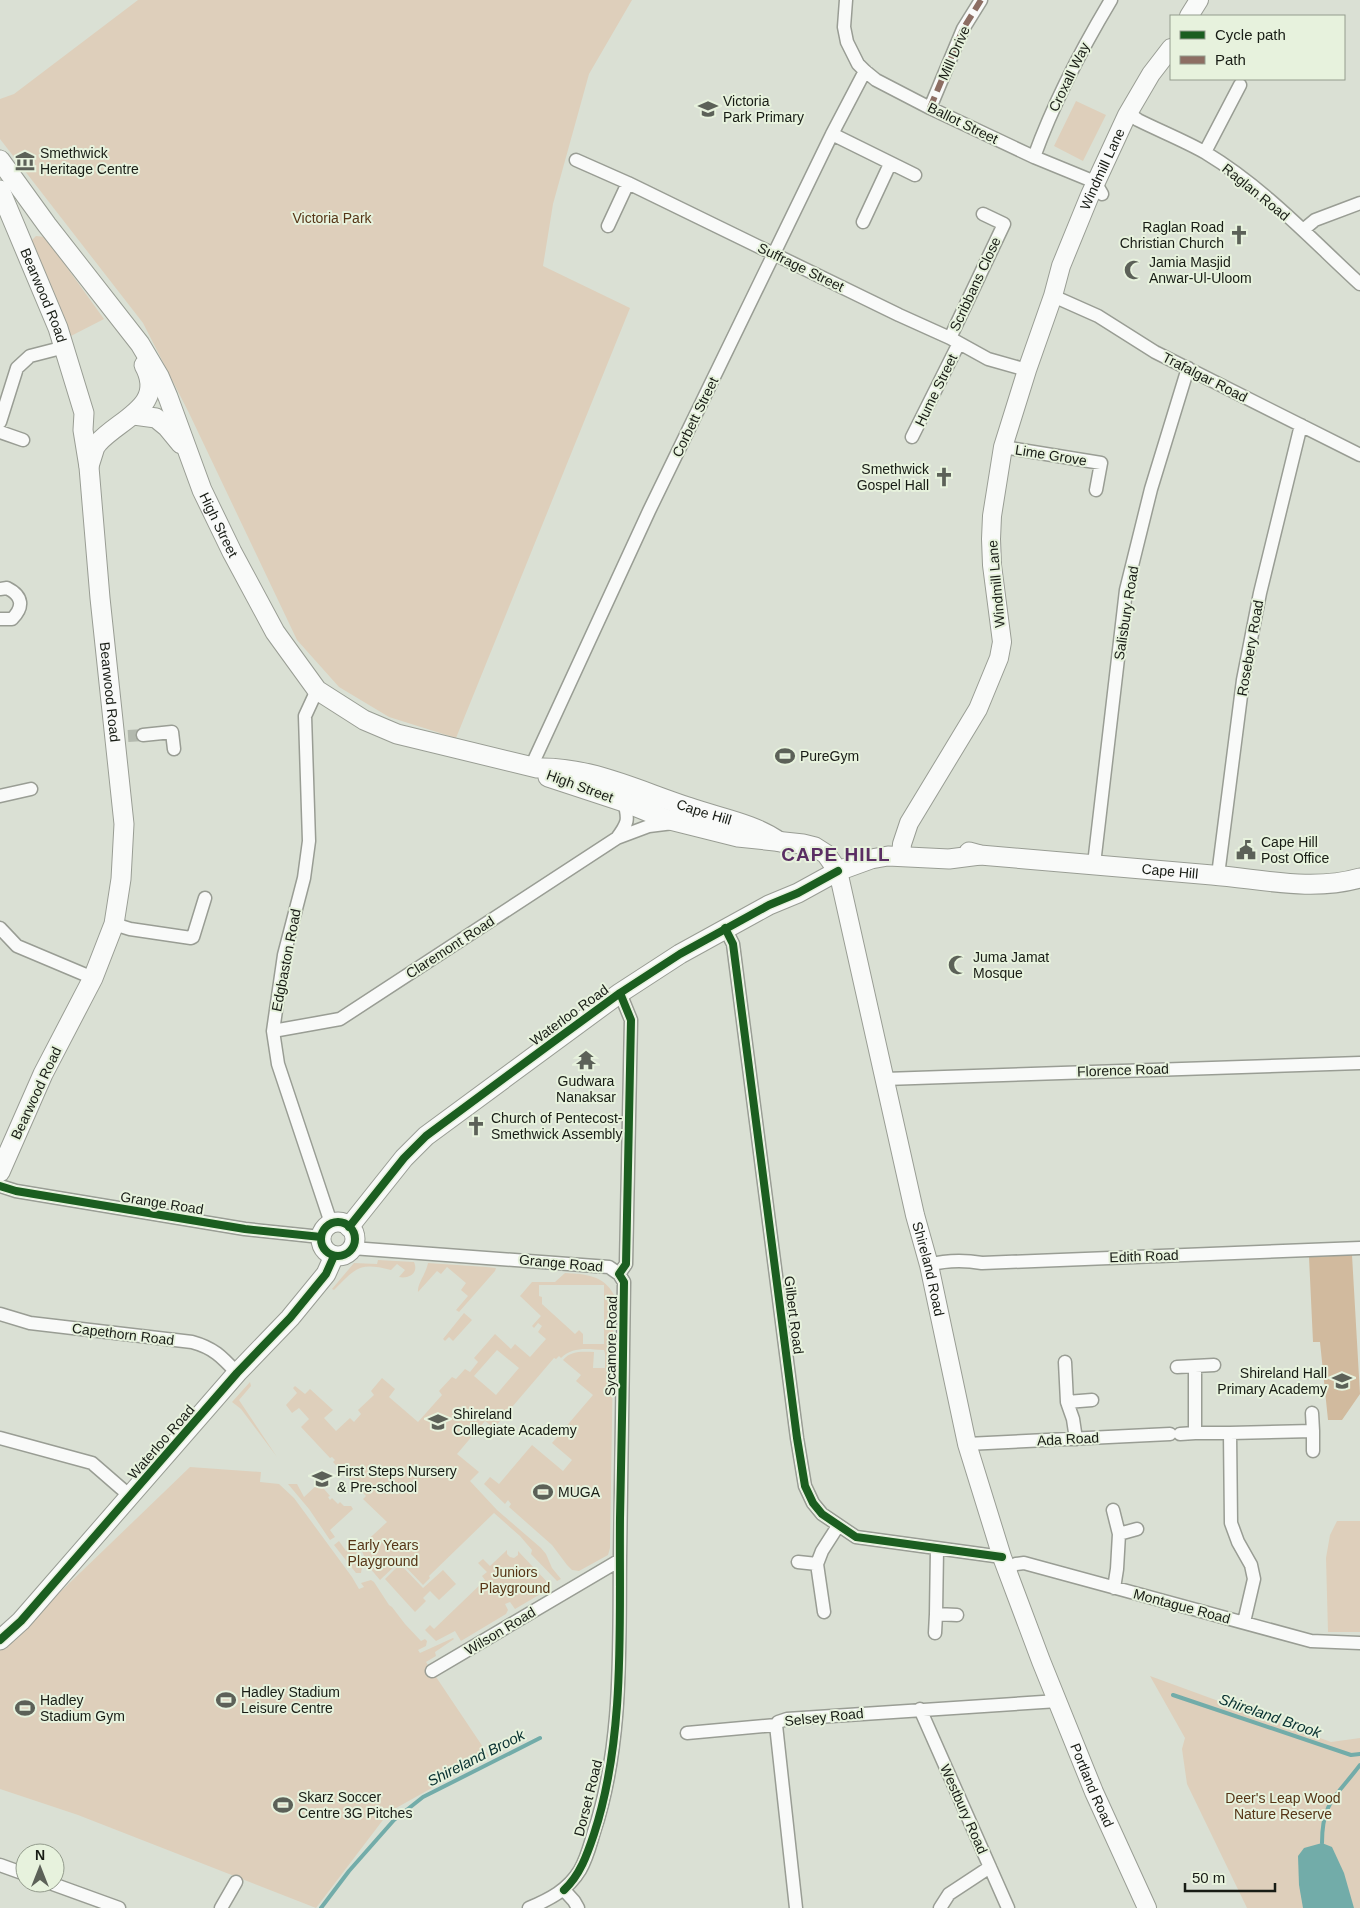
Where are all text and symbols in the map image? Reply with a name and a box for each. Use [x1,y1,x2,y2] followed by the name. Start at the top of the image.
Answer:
[1170,15,1345,80] legend
[935,23,973,83] street label: Mill Drive
[1215,26,1286,43] text: Cycle path
[1045,40,1093,114] street label: Croxall Way
[1215,51,1246,68] text: Path
[723,93,804,125] place label: Victoria Park Primary
[697,98,719,120] school or university icon: Victoria Park Primary
[925,99,1001,147] street label: Ballot Street
[1077,125,1128,212] street label: Windmill Lane
[40,145,139,177] place label: Smethwick Heritage Centre
[14,150,36,172] museum icon: Smethwick Heritage Centre
[1219,160,1293,224] street label: Raglan Road
[292,210,373,226] park label: Victoria Park
[1120,219,1224,251] place label: Raglan Road Christian Church
[1228,224,1250,246] church icon: Raglan Road Christian Church
[946,234,1004,334] street label: Scribbans Close
[755,239,847,295] street label: Suffrage Street
[17,246,70,344] street label: Bearwood Road
[1149,254,1252,286] place label: Jamia Masjid Anwar-Ul-Uloom
[1123,259,1145,281] mosque icon: Jamia Masjid Anwar-Ul-Uloom
[1160,349,1250,405] street label: Trafalgar Road
[912,351,960,429] street label: Hume Street
[669,374,721,460] street label: Corbett Street
[1014,441,1088,469] street label: Lime Grove
[857,461,930,493] place label: Smethwick Gospel Hall
[933,466,955,488] church icon: Smethwick Gospel Hall
[196,490,241,560] street label: High Street
[984,539,1008,628] street label: Windmill Lane
[1111,565,1141,661] street label: Salisbury Road
[1234,599,1266,697] street label: Rosebery Road
[97,641,123,743] street label: Bearwood Road
[774,745,796,767] sports icon: PureGym
[800,748,859,764] place label: PureGym
[544,767,616,806] street label: High Street
[674,796,734,828] street label: Cape Hill
[1261,834,1329,866] place label: Cape Hill Post Office
[1235,839,1257,861] public building icon: Cape Hill Post Office
[781,844,891,865] district label: CAPE HILL
[1141,861,1199,882] street label: Cape Hill
[268,907,304,1013] street label: Edgbaston Road
[403,913,497,981] street label: Claremont Road
[973,949,1049,981] place label: Juma Jamat Mosque
[947,954,969,976] mosque icon: Juma Jamat Mosque
[527,981,611,1049] street label: Waterloo Road
[8,1044,64,1142] street label: Bearwood Road
[575,1049,597,1071] temple icon: Gudwara Nanaksar
[1077,1060,1169,1080] street label: Florence Road
[556,1073,616,1105] place label: Gudwara Nanaksar
[491,1110,623,1142] place label: Church of Pentecost- Smethwick Assembly
[465,1115,487,1137] church icon: Church of Pentecost- Smethwick Assembly
[119,1189,205,1217] street label: Grange Road
[909,1220,948,1317] street label: Shireland Road
[1109,1247,1179,1265] street label: Edith Road
[518,1251,604,1275] street label: Grange Road
[781,1275,807,1355] street label: Gilbert Road
[602,1296,620,1396] street label: Sycamore Road
[71,1320,175,1348] street label: Capethorn Road
[1217,1365,1327,1397] place label: Shireland Hall Primary Academy
[1331,1370,1353,1392] school or university icon: Shireland Hall Primary Academy
[125,1402,197,1482] street label: Waterloo Road
[453,1406,577,1438] place label: Shireland Collegiate Academy
[427,1411,449,1433] school or university icon: Shireland Collegiate Academy
[1036,1429,1100,1449] street label: Ada Road
[337,1463,457,1495] place label: First Steps Nursery & Pre-school
[311,1468,333,1490] school or university icon: First Steps Nursery & Pre-school
[532,1481,554,1503] sports icon: MUGA
[558,1484,601,1500] place label: MUGA
[348,1537,418,1569] park label: Early Years Playground
[480,1564,550,1596] park label: Juniors Playground
[1132,1585,1232,1627] street label: Montague Road
[462,1604,538,1658] street label: Wilson Road
[241,1684,340,1716] place label: Hadley Stadium Leisure Centre
[215,1689,237,1711] sports icon: Hadley Stadium Leisure Centre
[1217,1690,1325,1741] water label: Shireland Brook
[40,1692,125,1724] place label: Hadley Stadium Gym
[14,1697,36,1719] sports icon: Hadley Stadium Gym
[784,1705,864,1729] street label: Selsey Road
[424,1725,529,1789] water label: Shireland Brook
[1067,1741,1117,1830] street label: Portland Road
[571,1758,605,1838] street label: Dorset Road
[937,1762,991,1856] street label: Westbury Road
[298,1789,412,1821] place label: Skarz Soccer Centre 3G Pitches
[1225,1790,1341,1822] park label: Deer's Leap Wood Nature Reserve
[272,1794,294,1816] sports icon: Skarz Soccer Centre 3G Pitches
[15,1843,65,1893] north arrow
[35,1847,45,1863] text: N
[1185,1860,1275,1892] scale bar
[1192,1869,1225,1886] text: 50 m

